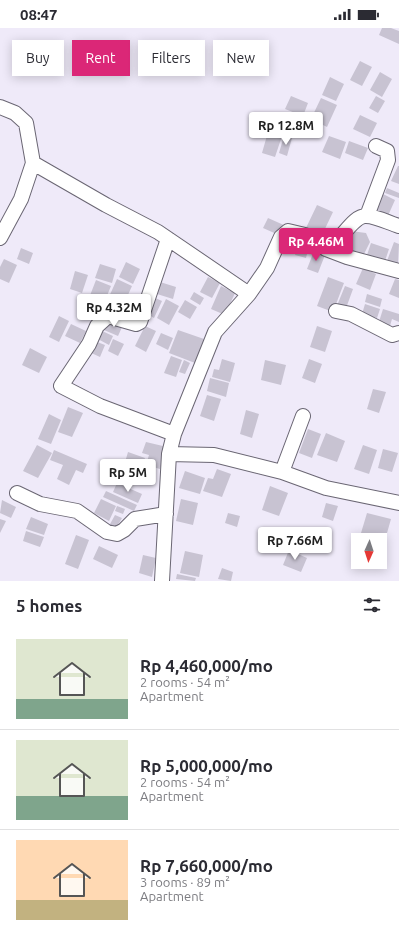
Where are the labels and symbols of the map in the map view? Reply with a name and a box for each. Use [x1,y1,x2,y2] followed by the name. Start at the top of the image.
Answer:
[245,112,327,146] pin: Rp 12.8M
[275,228,357,262] pin: Rp 4.46M
[73,294,155,328] pin: Rp 4.32M
[100,459,156,493] pin: Rp 5M
[254,527,336,561] pin: Rp 7.66M
[351,533,387,569] north arrow

